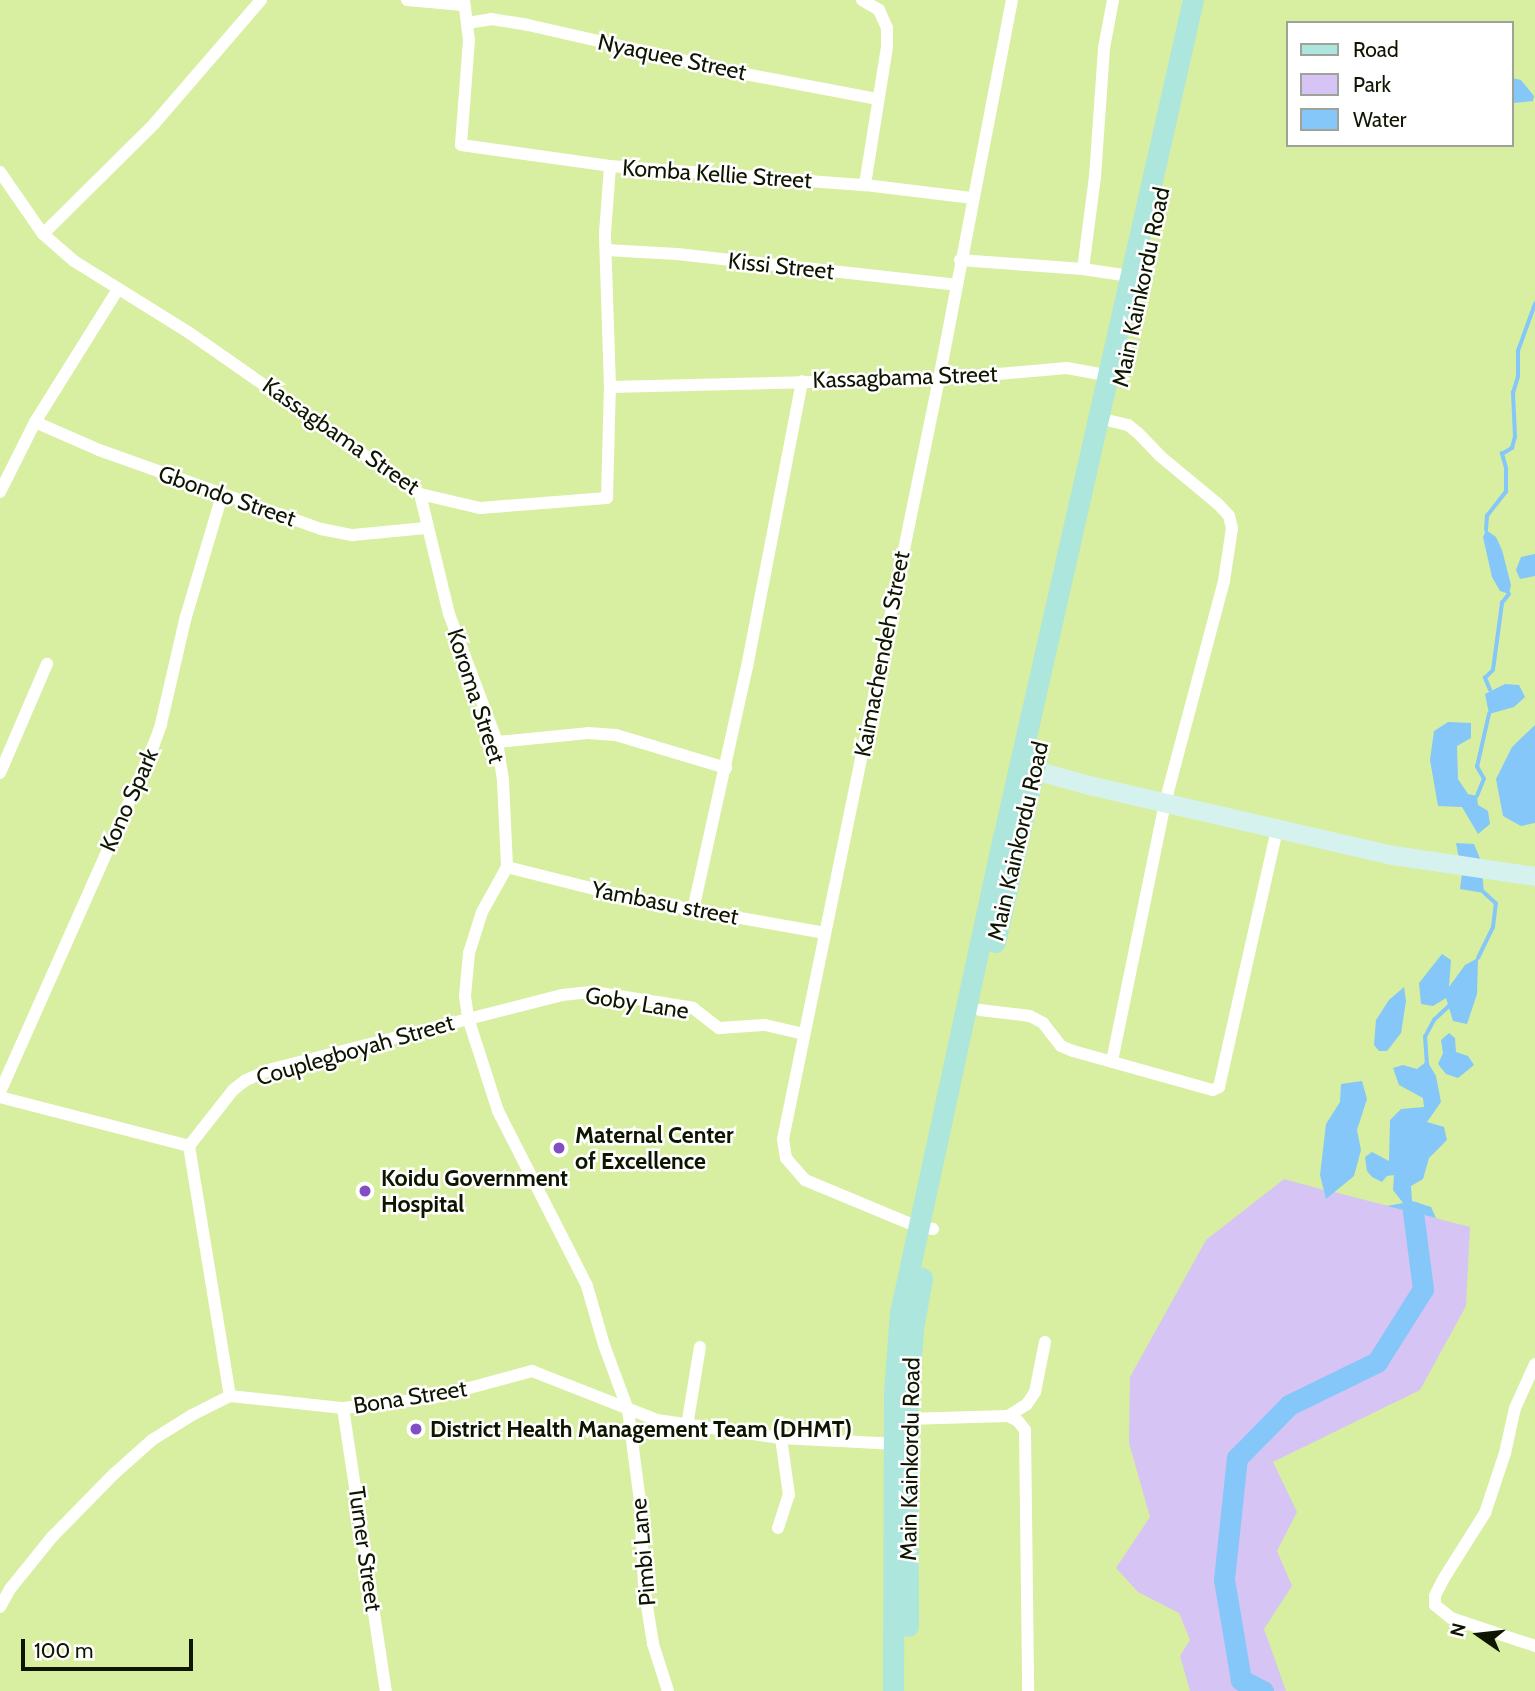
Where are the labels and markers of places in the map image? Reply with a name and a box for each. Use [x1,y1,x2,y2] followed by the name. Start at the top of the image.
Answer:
[575,1121,734,1175] place label: Maternal Center of Excellence
[549,1138,569,1158] marker: Maternal Center of Excellence
[381,1164,568,1218] place label: Koidu Government Hospital
[355,1181,375,1201] marker: Koidu Government Hospital
[430,1415,852,1443] place label: District Health Management Team (DHMT)
[408,1421,424,1437] marker: District Health Management Team (DHMT)

